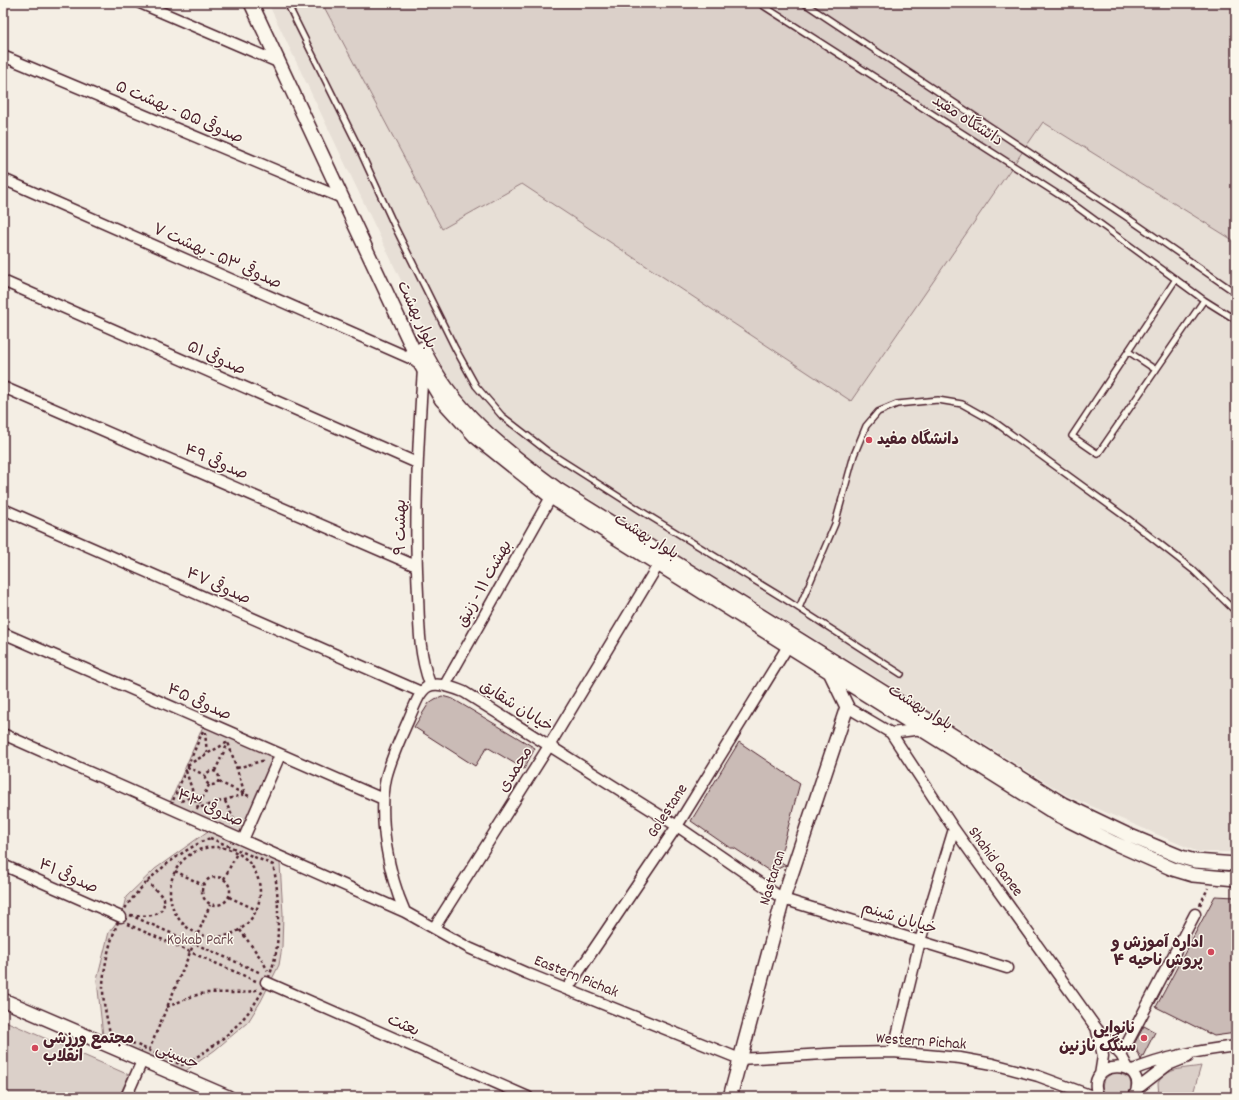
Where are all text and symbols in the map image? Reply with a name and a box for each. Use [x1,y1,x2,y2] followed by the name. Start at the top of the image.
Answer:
[111,75,247,150] street label: صدوقی ۵۵ - بهشت ۵
[927,89,1007,153] street label: دانشگاه مفید
[149,217,286,296] street label: صدوقی ۵۳ - بهشت ۷
[390,277,442,353] street label: بلوار بهشت
[183,335,250,382] street label: صدوقی ۵۱
[877,429,959,452] place label: دانشگاه مفید
[864,435,874,445] marker: دانشگاه مفید
[180,438,252,487] street label: صدوقی ۴۹
[390,499,413,555] street label: بهشت ۹
[609,508,683,566] street label: بلوار بهشت
[451,536,519,632] street label: بهشت ۱۱ - زنبق
[182,562,254,611] street label: صدوقی ۴۷
[475,675,557,739] street label: خیابان شقایق
[163,678,235,727] street label: صدوقی ۴۵
[883,679,957,737] street label: بلوار بهشت
[493,742,539,798] street label: محمدی
[642,779,694,843] street label: Golestane
[173,783,247,834] street label: صدوقی ۴۳
[962,822,1028,902] street label: Shahid Qanee
[754,848,792,908] street label: Nastaran
[34,853,102,900] street label: صدوقی ۴۱
[859,897,939,941] street label: خیابان شبنم
[167,929,233,952] park label: Kokab Park
[1110,932,1203,973] place label: اداره آموزش و پروش ناحیه ۴
[1206,947,1216,957] marker: اداره آموزش و پروش ناحیه ۴
[530,950,622,1004] street label: Eastern Pichak
[383,1009,423,1043] street label: بعثت
[1059,1018,1136,1059] place label: نانوایی سنگک نازنین
[875,1027,967,1057] street label: Western Pichak
[43,1028,134,1069] place label: مجتمع ورزشی انقلاب
[1139,1033,1149,1043] marker: نانوایی سنگک نازنین
[152,1038,202,1076] street label: حسینی
[30,1043,40,1053] marker: مجتمع ورزشی انقلاب

